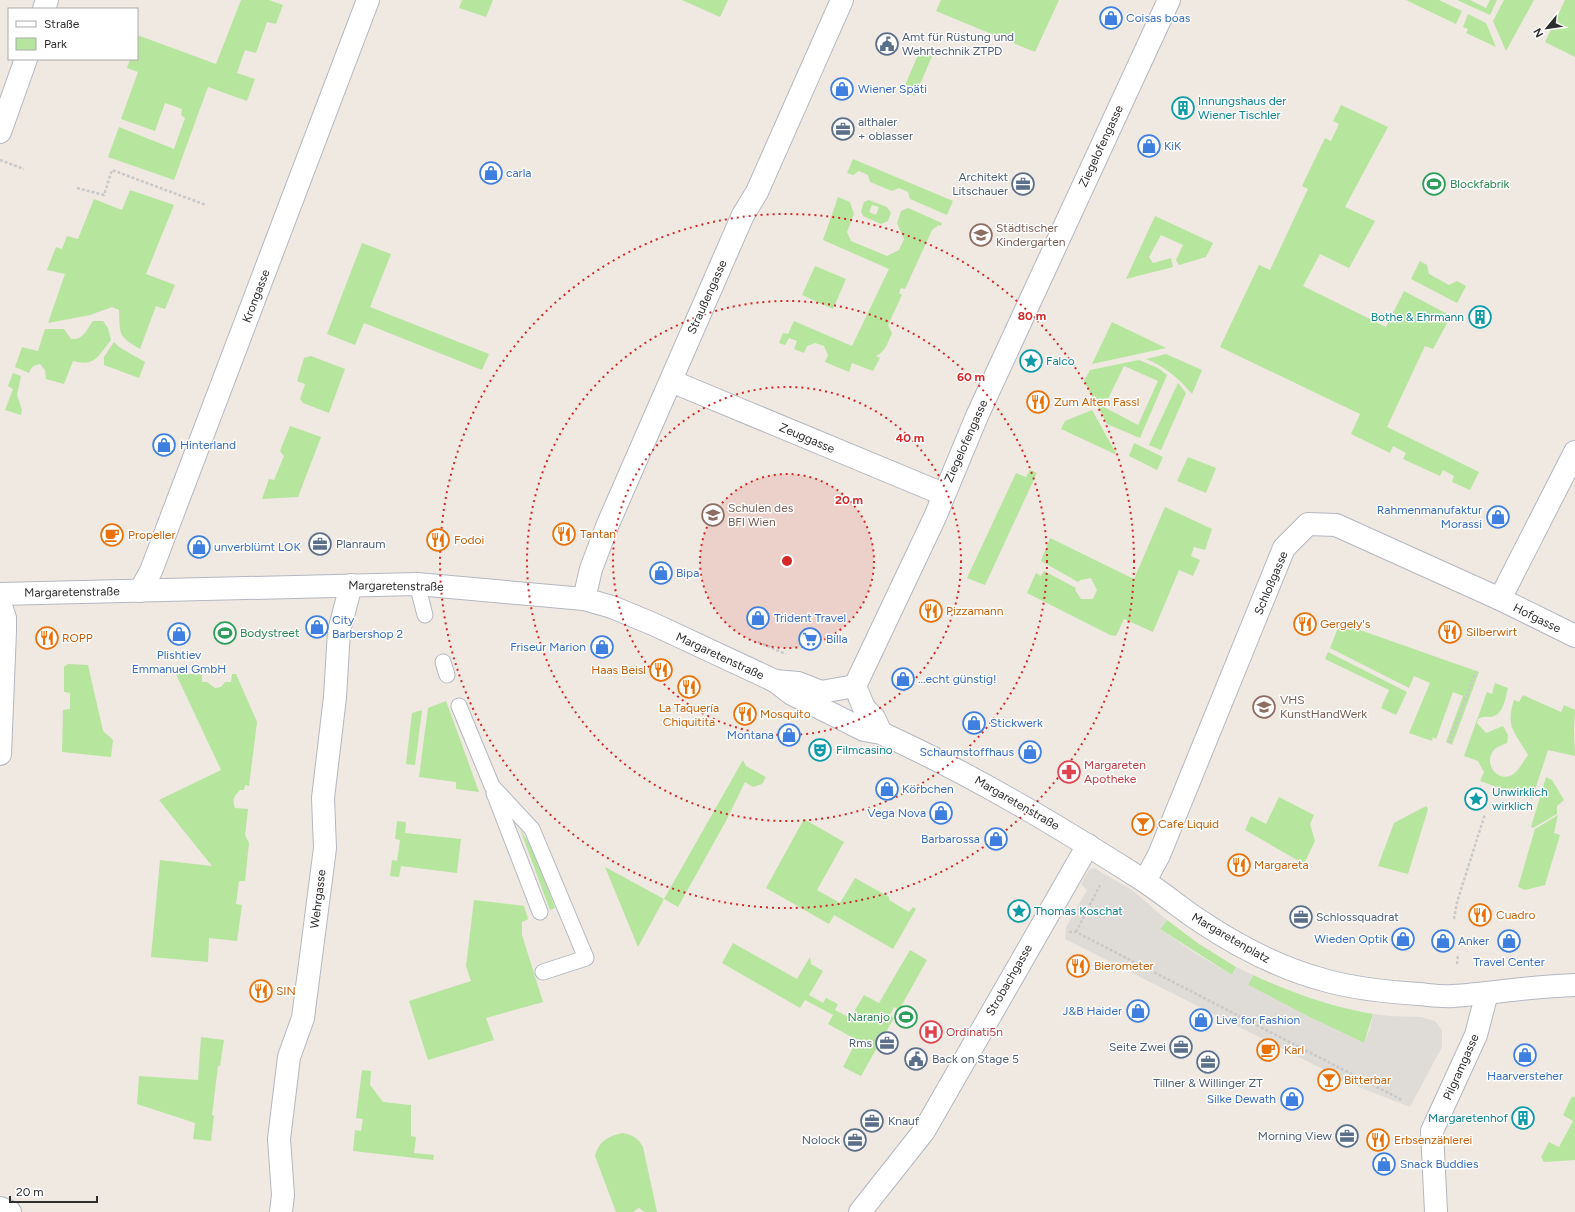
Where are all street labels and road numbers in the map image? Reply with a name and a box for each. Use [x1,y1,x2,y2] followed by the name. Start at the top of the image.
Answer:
[1076,102,1126,189] street label: Ziegelofengasse
[684,257,730,336] street label: Straußengasse
[239,267,273,325] street label: Krongasse
[942,397,991,484] street label: Ziegelofengasse
[777,420,837,456] street label: Zeuggasse
[1251,549,1291,617] street label: Schloßgasse
[348,578,444,594] street label: Margaretenstraße
[24,584,120,600] street label: Margaretenstraße
[1511,600,1564,636] street label: Hofgasse
[674,629,767,683] street label: Margaretenstraße
[972,773,1062,833] street label: Margaretenstraße
[307,868,329,929] street label: Wehrgasse
[1189,910,1273,966] street label: Margaretenplatz
[983,941,1035,1018] street label: Strobachgasse
[1440,1031,1482,1102] street label: Pilgramgasse

